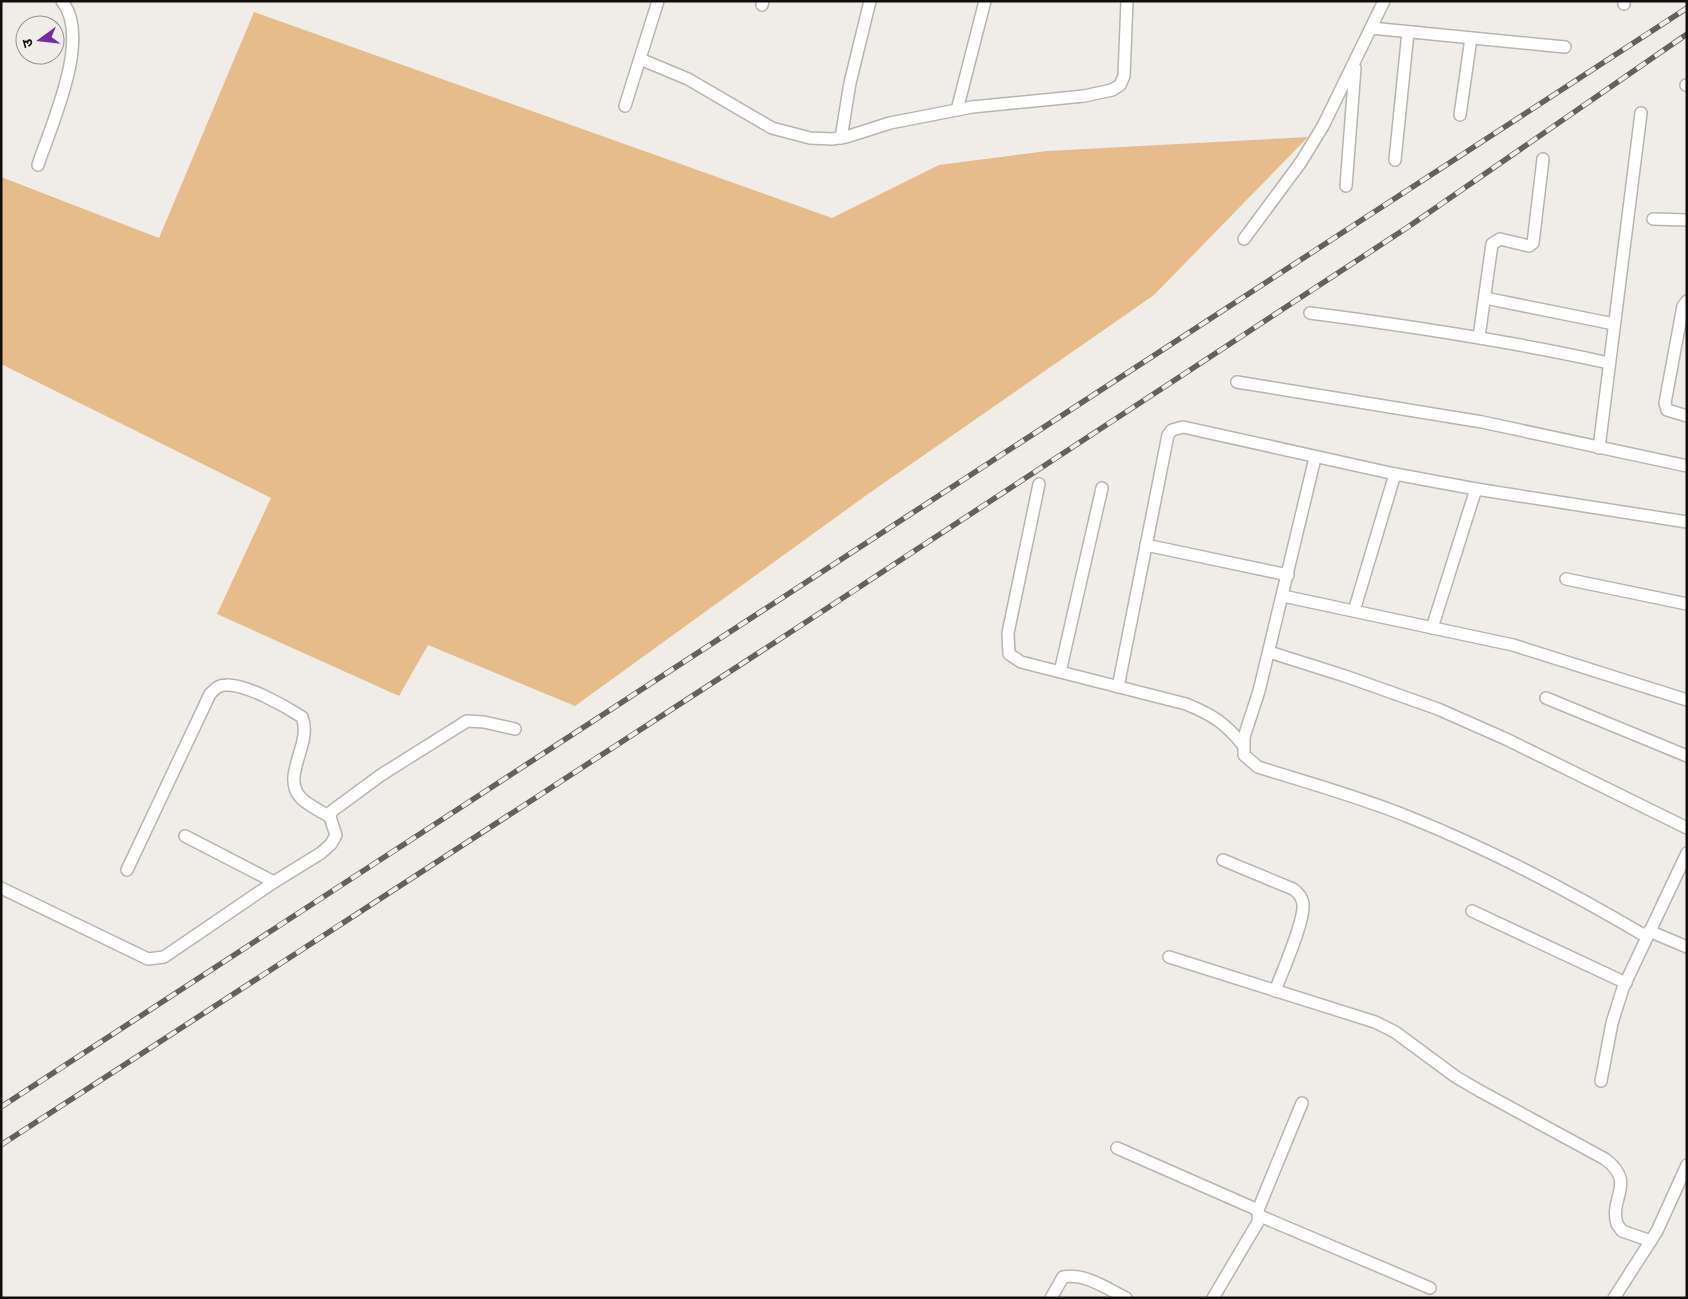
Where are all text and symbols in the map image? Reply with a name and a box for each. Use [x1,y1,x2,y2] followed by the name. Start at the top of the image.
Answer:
[15,15,65,65] north arrow
[17,36,38,50] text: उ

